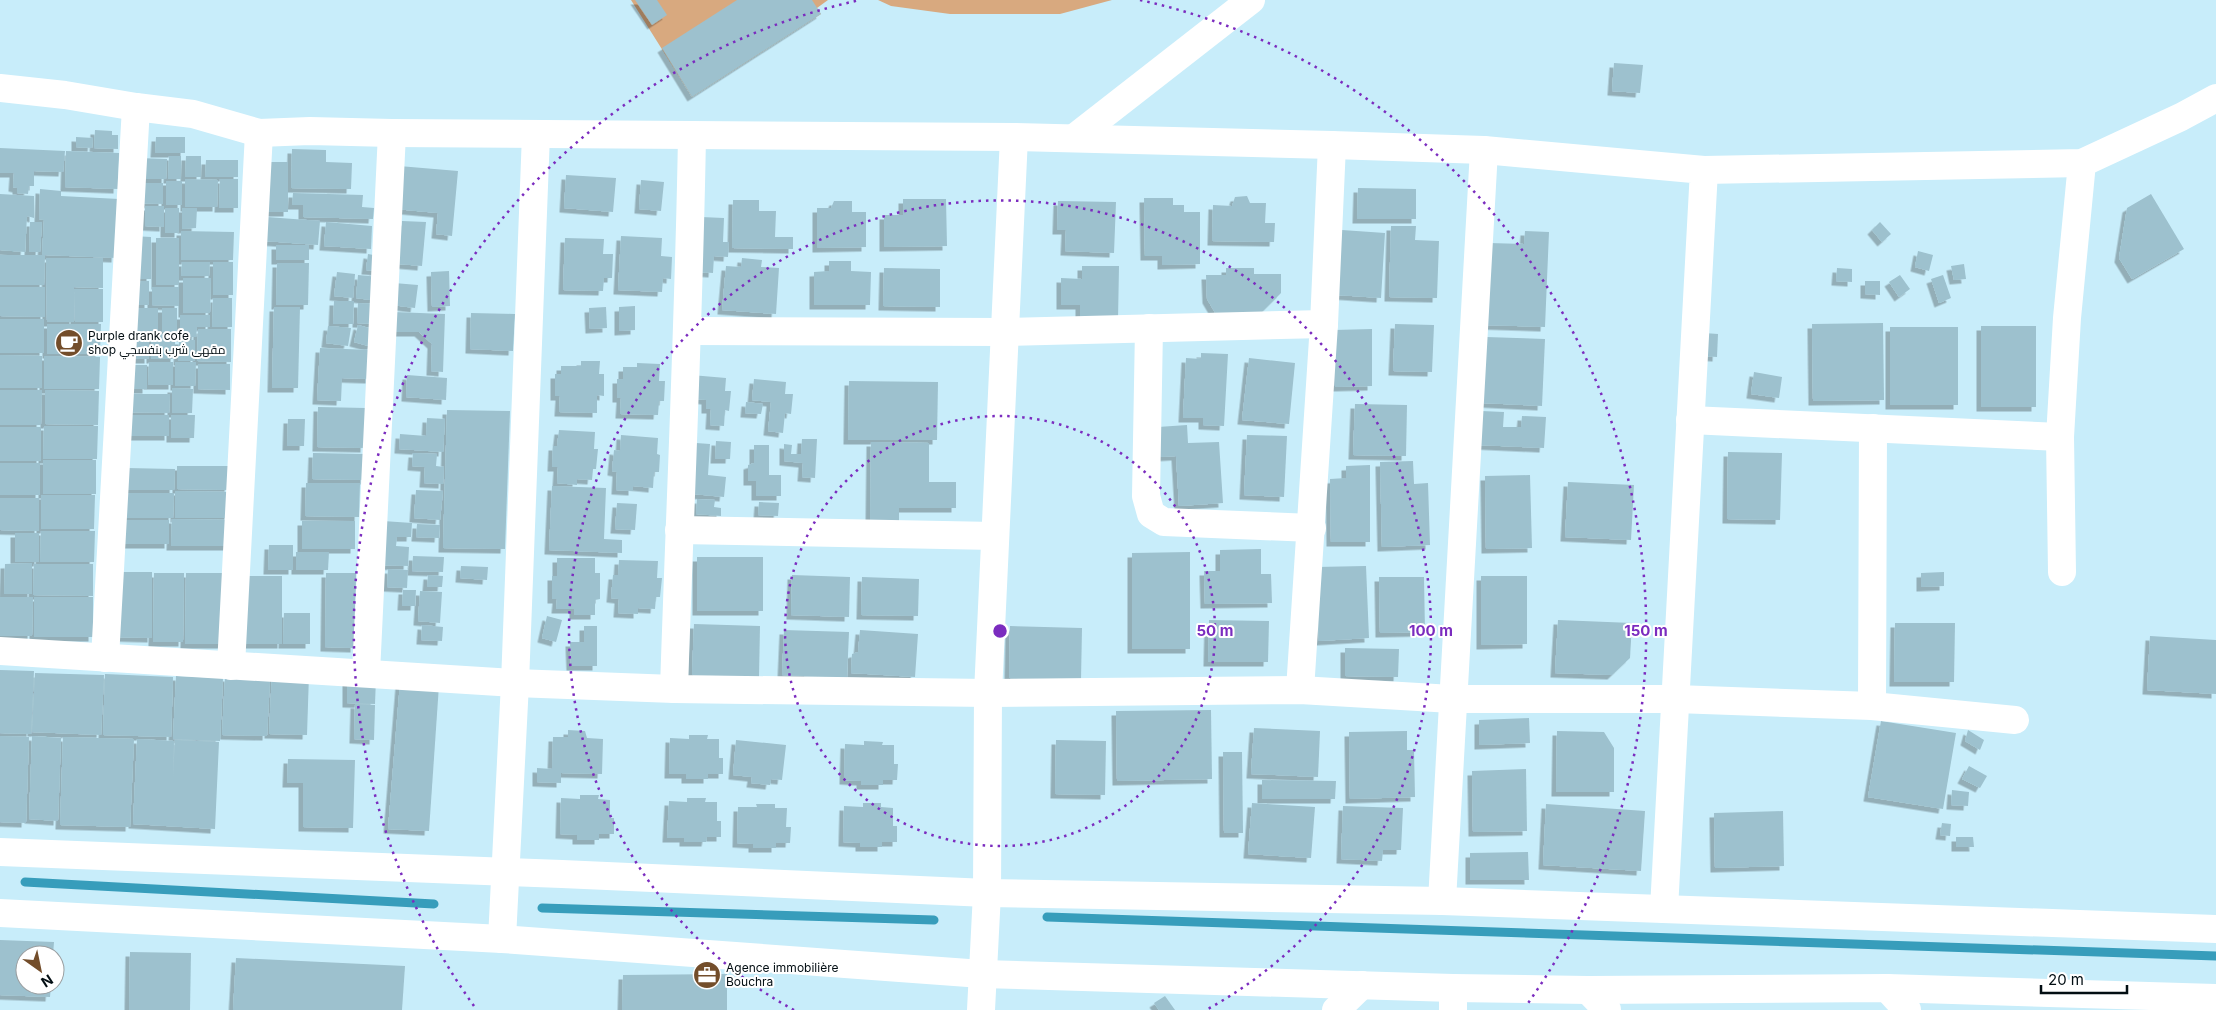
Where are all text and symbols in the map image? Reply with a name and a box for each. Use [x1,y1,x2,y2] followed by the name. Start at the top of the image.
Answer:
[54,328,84,358] cafe icon: Purple drank cofe shop مقهى شرب بنفسجي
[88,328,225,360] place label: Purple drank cofe shop مقهى شرب بنفسجي
[1197,621,1233,640] text: 50 m
[1409,621,1453,640] text: 100 m
[1624,621,1668,640] text: 150 m
[991,622,1009,640] centre of rings
[15,945,65,995] north arrow
[692,960,722,990] office icon: Agence immobilière Bouchra
[726,960,838,989] place label: Agence immobilière Bouchra
[2041,962,2127,994] scale bar
[2048,970,2084,989] text: 20 m
[38,971,56,991] text: N

